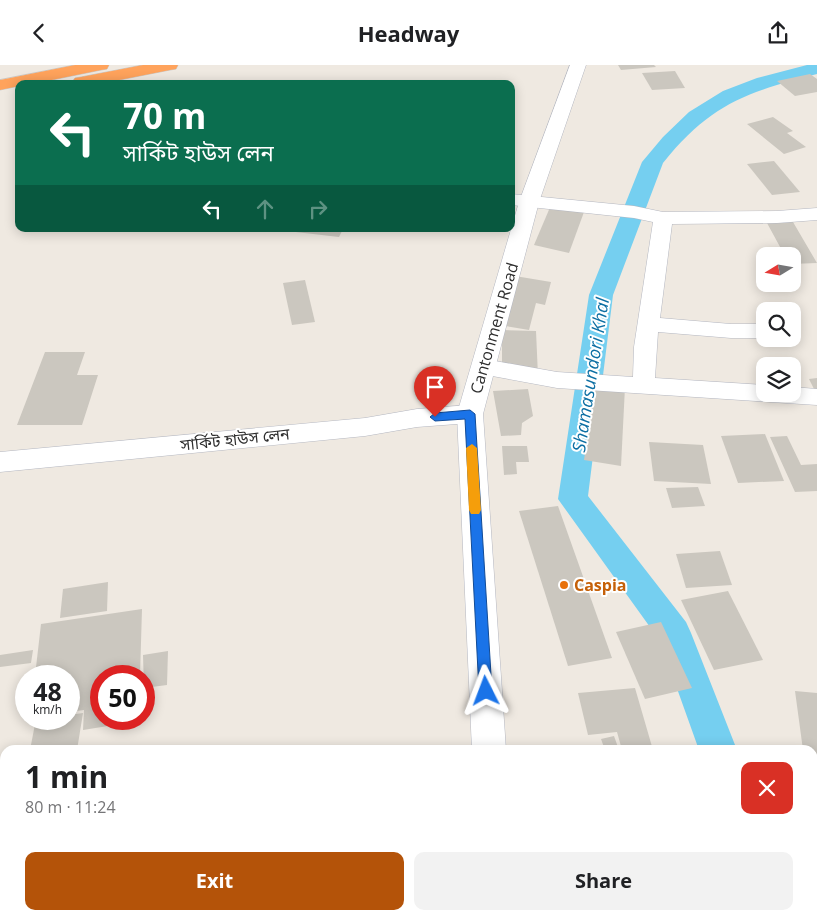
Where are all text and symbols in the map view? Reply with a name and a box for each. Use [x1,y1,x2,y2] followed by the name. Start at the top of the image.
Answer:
[358,18,459,48] text: Headway
[25,19,53,47] icon: back
[764,19,792,47] icon: share
[123,92,206,139] text: 70 m
[40,100,105,165] icon: left
[123,137,274,167] text: সার্কিট হাউস লেন
[198,195,226,223] icon: left
[251,195,279,223] icon: ahead
[304,195,332,223] icon: right
[756,247,801,293] north arrow
[756,247,801,402] map controls
[465,260,523,396] street label: Cantonment Road
[566,295,614,454] water label: Shamasundori Khal
[756,302,801,347] button: search
[756,357,801,402] button: layers
[414,366,456,417] pin
[421,373,449,401] icon: arrive
[178,422,291,456] street label: সার্কিট হাউস লেন
[574,574,626,596] place label: Caspia
[558,579,570,591] marker: Caspia
[459,664,511,716] position arrow
[90,665,155,730] speed limit sign: 50
[33,674,62,708] text: 48
[33,701,62,718] text: km/h
[25,756,108,797] text: 1 min
[741,762,793,814] button: close
[25,796,116,818] text: 80 m · 11:24
[25,852,404,910] button: Exit
[414,852,793,910] button: Share

